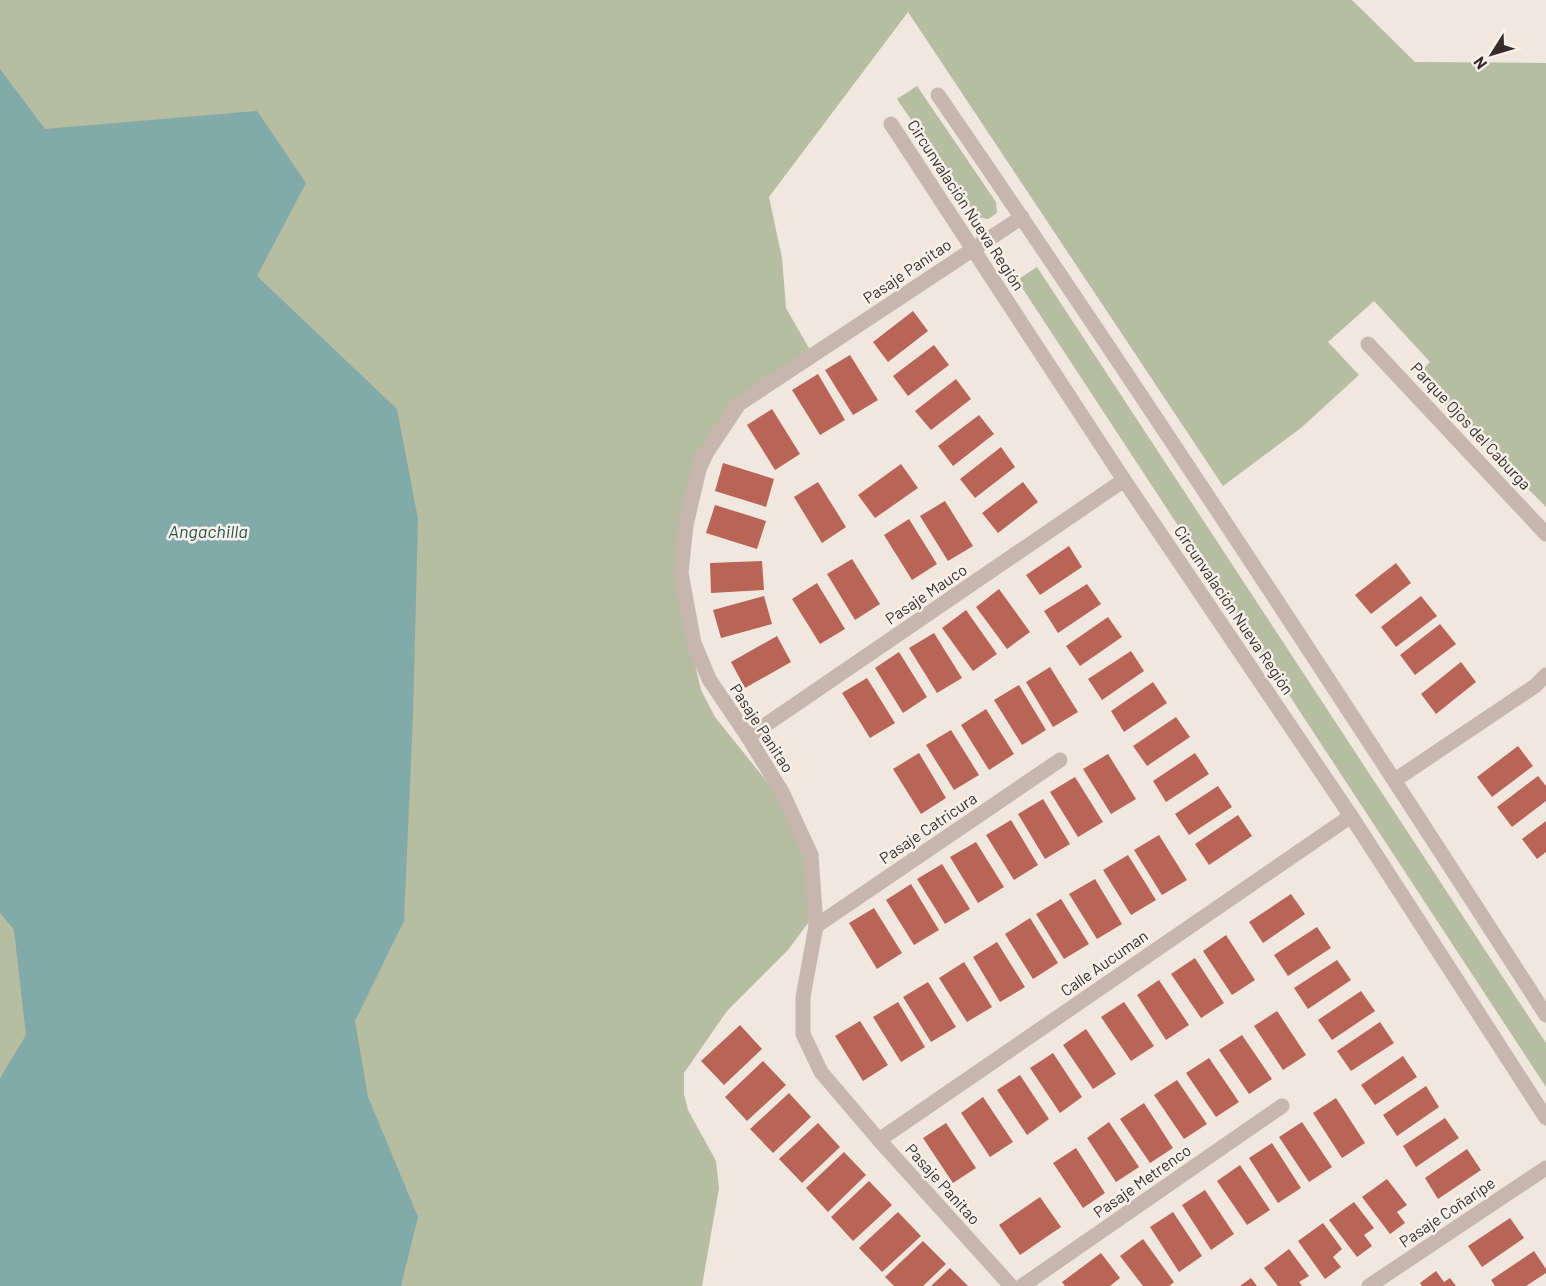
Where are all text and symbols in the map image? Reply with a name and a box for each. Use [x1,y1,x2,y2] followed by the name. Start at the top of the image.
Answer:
[1462,24,1522,84] north arrow
[1469,53,1490,73] text: N
[904,116,1029,294] street label: Circunvalación Nueva Región
[859,234,954,307] street label: Pasaje Panitao
[1407,358,1535,493] street label: Parque Ojos del Caburga
[168,520,248,542] water label: Angachilla
[1171,522,1298,698] street label: Circunvalación Nueva Región
[881,559,970,628] street label: Pasaje Mauco
[727,680,798,776] street label: Pasaje Panitao
[875,788,980,867] street label: Pasaje Catricura
[1056,926,1151,1000] street label: Calle Aucuman
[902,1139,985,1228] street label: Pasaje Panitao
[1089,1140,1194,1221] street label: Pasaje Metrenco
[1395,1173,1498,1251] street label: Pasaje Coñaripe

